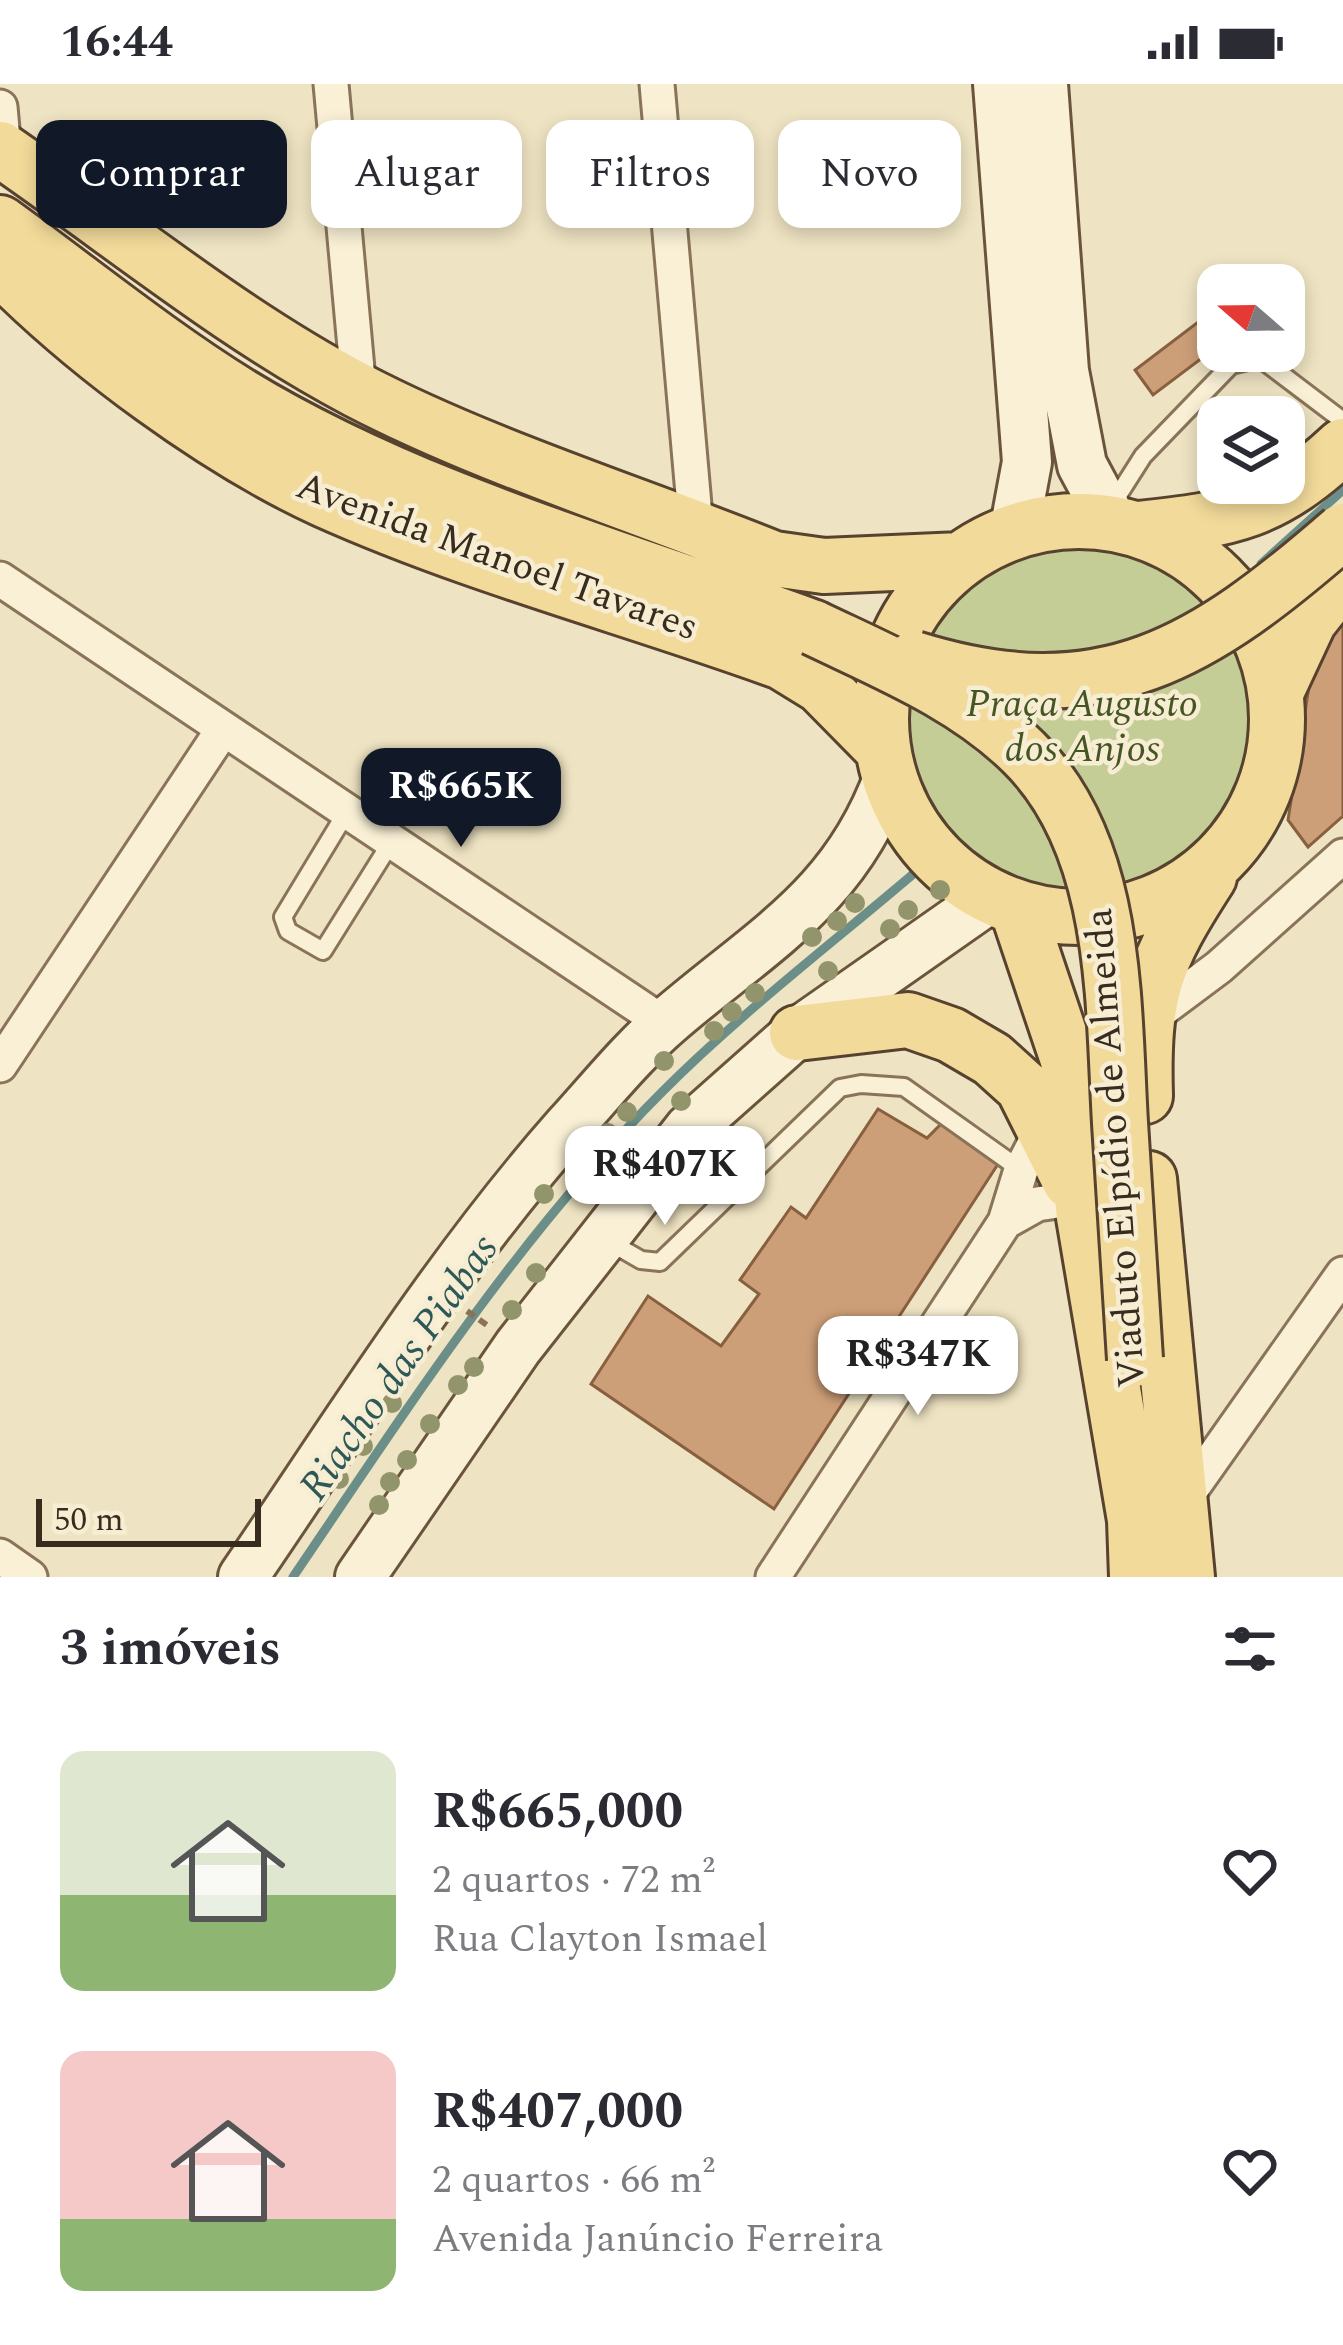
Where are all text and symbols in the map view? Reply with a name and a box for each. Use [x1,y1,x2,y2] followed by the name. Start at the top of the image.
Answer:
[60,8,173,77] text: 16:44
[36,120,287,228] chip: Comprar
[311,120,522,228] chip: Alugar
[546,120,754,228] chip: Filtros
[778,120,961,228] chip: Novo
[1197,264,1305,372] north arrow
[1197,264,1305,504] map controls
[1197,396,1305,504] button: layers
[288,457,706,657] street label: Avenida Manoel Tavares
[966,675,1198,779] park label: Praça Augusto dos Anjos
[363,748,559,850] pin: R$665K
[388,757,534,816] text: R$665K
[1070,906,1162,1390] street label: Viaduto Elpídio de Almeida
[567,1126,763,1228] pin: R$407K
[592,1135,738,1194] text: R$407K
[283,1222,515,1514] water label: Riacho das Piabas
[820,1316,1016,1418] pin: R$347K
[845,1325,991,1384] text: R$347K
[36,1493,261,1546] scale bar
[54,1495,124,1545] text: 50 m
[60,1610,281,1688] text: 3 imóveis
[1217,1616,1283,1682] icon: filters
[432,1773,683,1851] text: R$665,000
[156,1799,300,1943] icon: home
[1217,1838,1283,1904] icon: heart
[432,1851,715,1910] text: 2 quartos · 72 m²
[432,1910,768,1969] text: Rua Clayton Ismael
[432,2073,683,2151] text: R$407,000
[156,2099,300,2243] icon: home
[1217,2138,1283,2204] icon: heart
[432,2151,715,2210] text: 2 quartos · 66 m²
[432,2210,883,2269] text: Avenida Janúncio Ferreira

